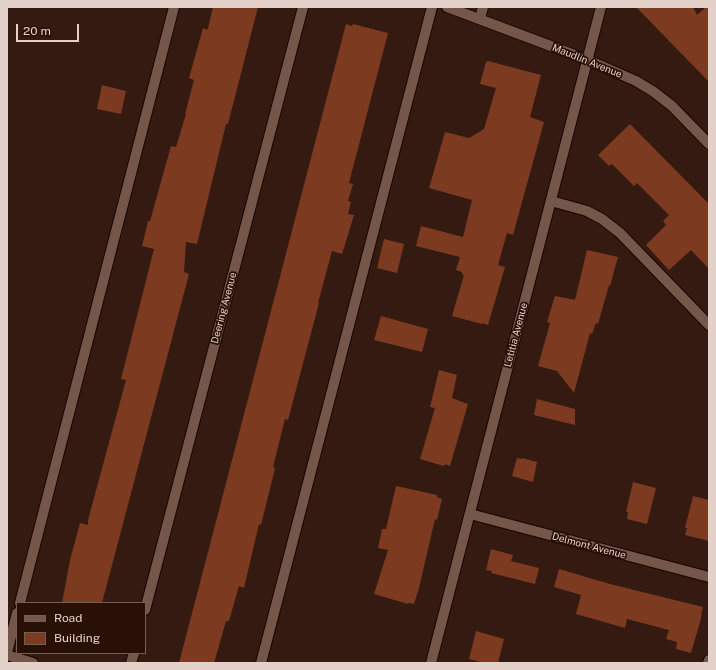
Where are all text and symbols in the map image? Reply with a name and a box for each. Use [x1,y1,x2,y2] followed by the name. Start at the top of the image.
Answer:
[18,16,81,42] scale bar
[23,24,51,38] text: 20 m
[550,42,624,80] street label: Maudlin Avenue
[209,271,239,345] street label: Deering Avenue
[502,302,530,368] street label: Letitia Avenue
[551,530,627,562] street label: Delmont Avenue
[16,602,146,654] legend
[54,611,82,625] text: Road
[54,631,100,645] text: Building

